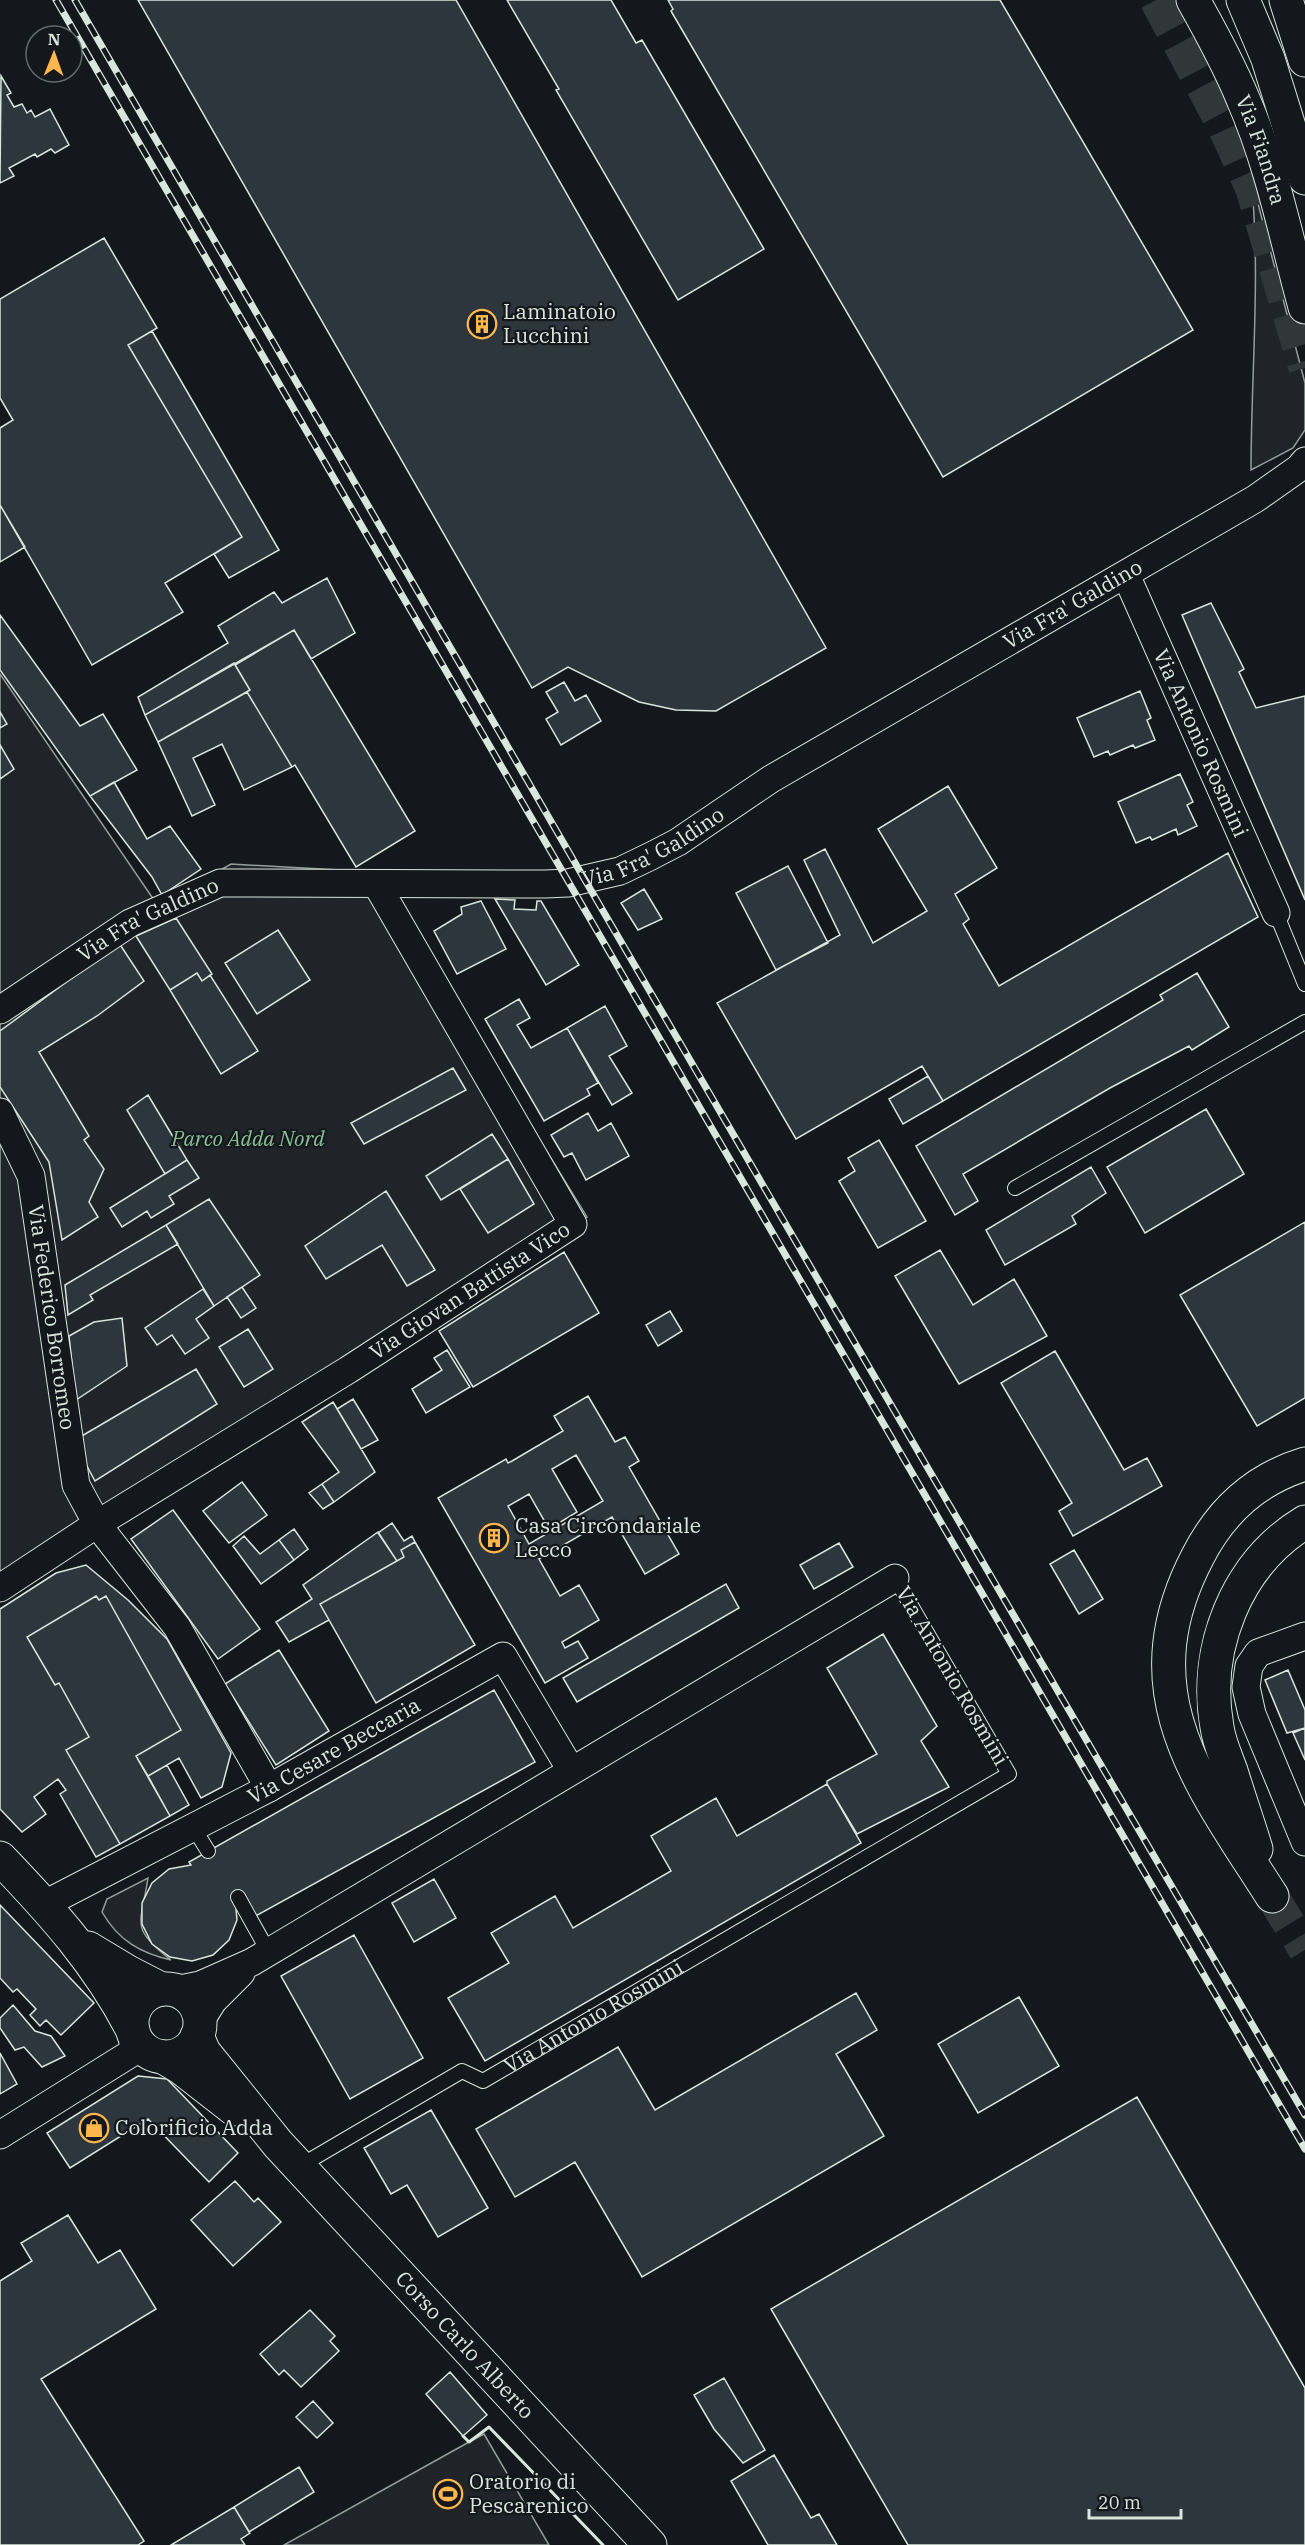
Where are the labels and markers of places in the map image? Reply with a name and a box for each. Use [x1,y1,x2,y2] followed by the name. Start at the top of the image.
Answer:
[503,297,616,349] place label: Laminatoio Lucchini
[466,308,498,340] building icon: Laminatoio Lucchini
[515,1511,701,1563] place label: Casa Circondariale Lecco
[478,1522,510,1554] building icon: Casa Circondariale Lecco
[78,2112,110,2144] shop icon: Colorificio Adda
[115,2113,273,2141] place label: Colorificio Adda
[469,2467,589,2519] place label: Oratorio di Pescarenico
[432,2478,464,2510] sports icon: Oratorio di Pescarenico

